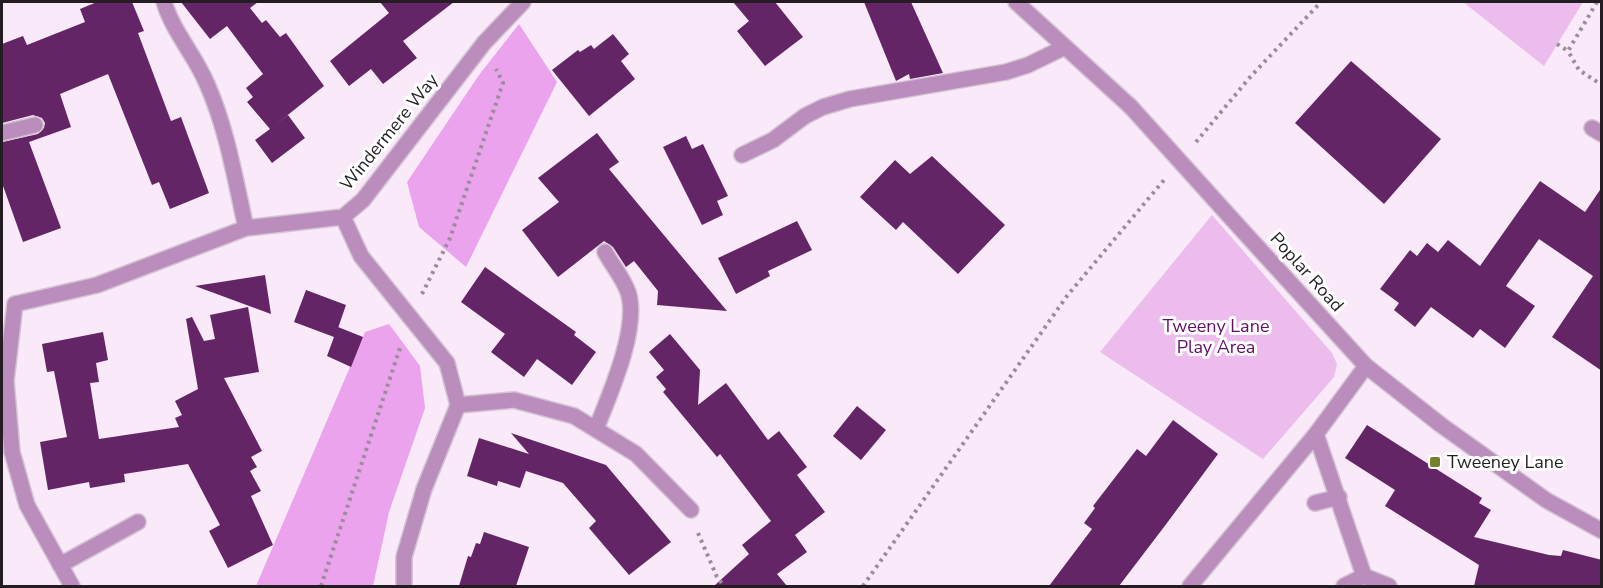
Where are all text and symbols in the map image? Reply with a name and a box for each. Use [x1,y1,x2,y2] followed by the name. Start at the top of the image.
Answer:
[334,68,444,195] street label: Windermere Way
[1265,227,1349,317] street label: Poplar Road
[1163,314,1269,359] park label: Tweeny Lane Play Area
[1447,450,1564,474] place label: Tweeney Lane
[1428,455,1442,469] marker: Tweeney Lane

